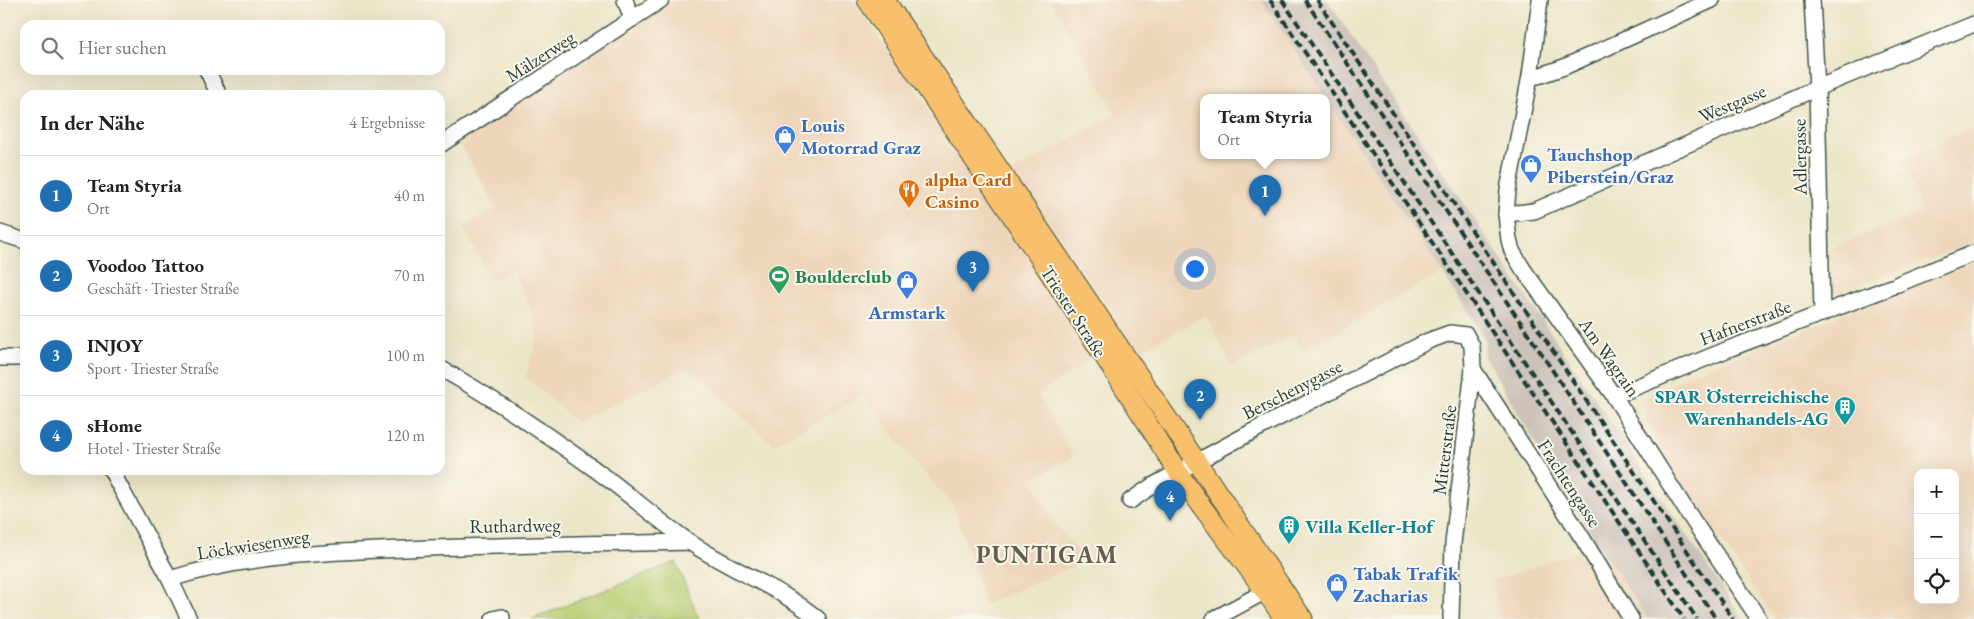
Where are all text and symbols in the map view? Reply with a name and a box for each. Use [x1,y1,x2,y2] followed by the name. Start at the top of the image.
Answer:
[20,20,445,75] search box
[501,24,580,88] street label: Mälzerweg
[38,34,66,62] icon: search
[78,35,167,60] text: Hier suchen
[1695,78,1770,129] street label: Westgasse
[1200,94,1330,159] popup
[1218,104,1312,129] text: Team Styria
[40,109,145,136] text: In der Nähe
[349,112,425,133] text: 4 Ergebnisse
[801,113,921,160] place label: Louis Motorrad Graz
[1786,118,1813,197] street label: Adlergasse
[773,124,797,155] shop icon: Louis Motorrad Graz
[1218,129,1240,150] text: Ort
[1547,142,1674,189] place label: Tauchshop Piberstein/Graz
[1519,153,1543,184] shop icon: Tauchshop Piberstein/Graz
[925,167,1013,214] place label: alpha Card Casino
[87,173,182,198] text: Team Styria
[1249,175,1281,216] pin: 1
[897,178,921,209] restaurant icon: alpha Card Casino
[52,185,60,206] text: 1
[394,185,425,206] text: 40 m
[87,198,110,219] text: Ort
[957,251,989,292] pin: 3
[87,253,204,278] text: Voodoo Tattoo
[1182,256,1208,282] your location
[1035,261,1113,362] street label: Triester Straße
[767,264,791,295] sports icon: Boulderclub
[795,264,891,289] place label: Boulderclub
[52,265,60,286] text: 2
[394,265,425,286] text: 70 m
[895,269,919,300] shop icon: Armstark
[87,278,239,299] text: Geschäft · Triester Straße
[1696,294,1794,351] street label: Hafnerstraße
[867,300,946,325] place label: Armstark
[1572,312,1646,402] street label: Am Wagrain
[87,333,143,358] text: INJOY
[52,345,60,366] text: 3
[386,345,425,366] text: 100 m
[1238,354,1347,425] street label: Berschenygasse
[87,358,219,379] text: Sport · Triester Straße
[1184,379,1216,420] pin: 2
[1655,384,1829,431] place label: SPAR Österreichische Warenhandels-AG
[1833,395,1857,426] building icon: SPAR Österreichische Warenhandels-AG
[1427,404,1462,496] street label: Mitterstraße
[87,413,142,438] text: sHome
[52,425,60,446] text: 4
[386,425,425,446] text: 120 m
[1532,434,1607,532] street label: Frachtengasse
[87,438,221,459] text: Hotel · Triester Straße
[1914,469,1959,604] map controls
[1914,469,1959,514] button: +
[1154,480,1186,521] pin: 4
[469,512,561,539] street label: Ruthardweg
[1277,514,1301,545] building icon: Villa Keller-Hof
[1305,514,1435,539] place label: Villa Keller-Hof
[1914,514,1959,559] button: −
[195,523,312,566] street label: Löckwiesenweg
[976,539,1118,570] district label: PUNTIGAM
[1914,559,1959,604] button: locate
[1353,561,1459,608] place label: Tabak Trafik Zacharias
[1325,572,1349,603] shop icon: Tabak Trafik Zacharias

